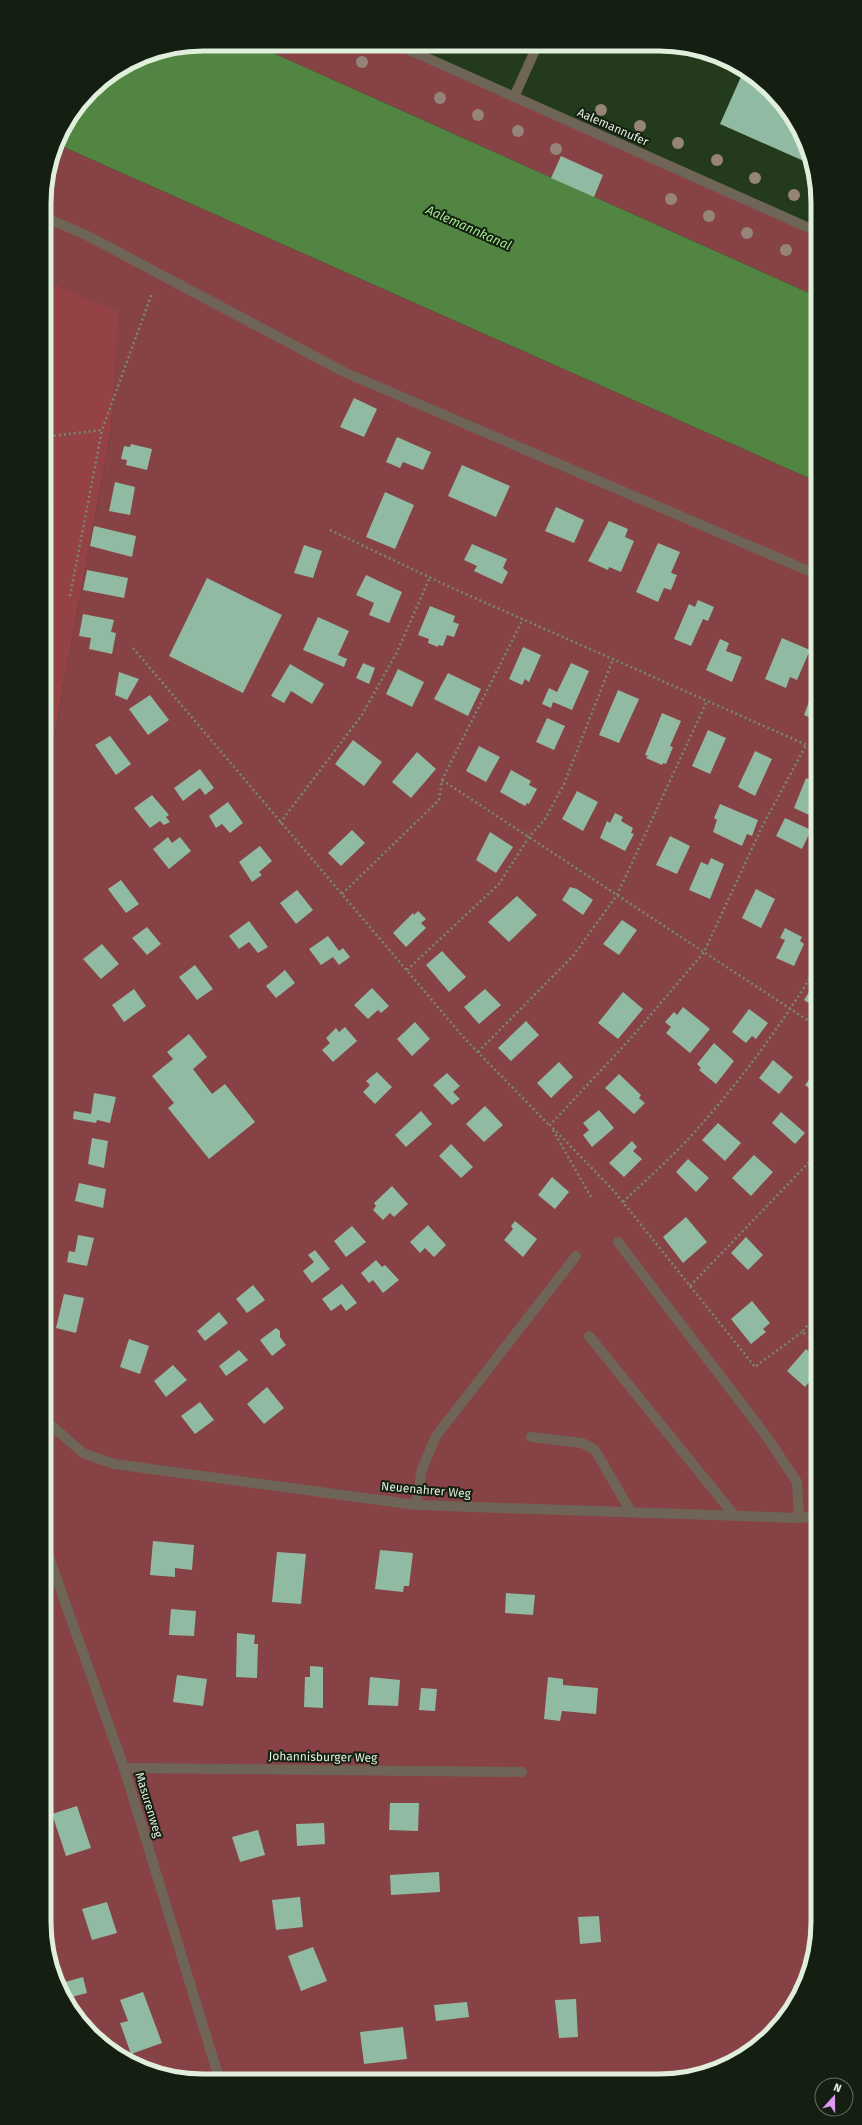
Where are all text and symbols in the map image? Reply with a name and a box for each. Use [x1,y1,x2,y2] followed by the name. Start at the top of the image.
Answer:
[575,105,651,149] street label: Aalemannufer
[423,202,514,253] water label: Aalemannkanal
[381,1479,472,1501] street label: Neuenahrer Weg
[268,1749,378,1765] street label: Johannisburger Weg
[132,1771,166,1840] street label: Masurenweg
[814,2077,854,2117] north arrow
[832,2081,843,2096] text: N

